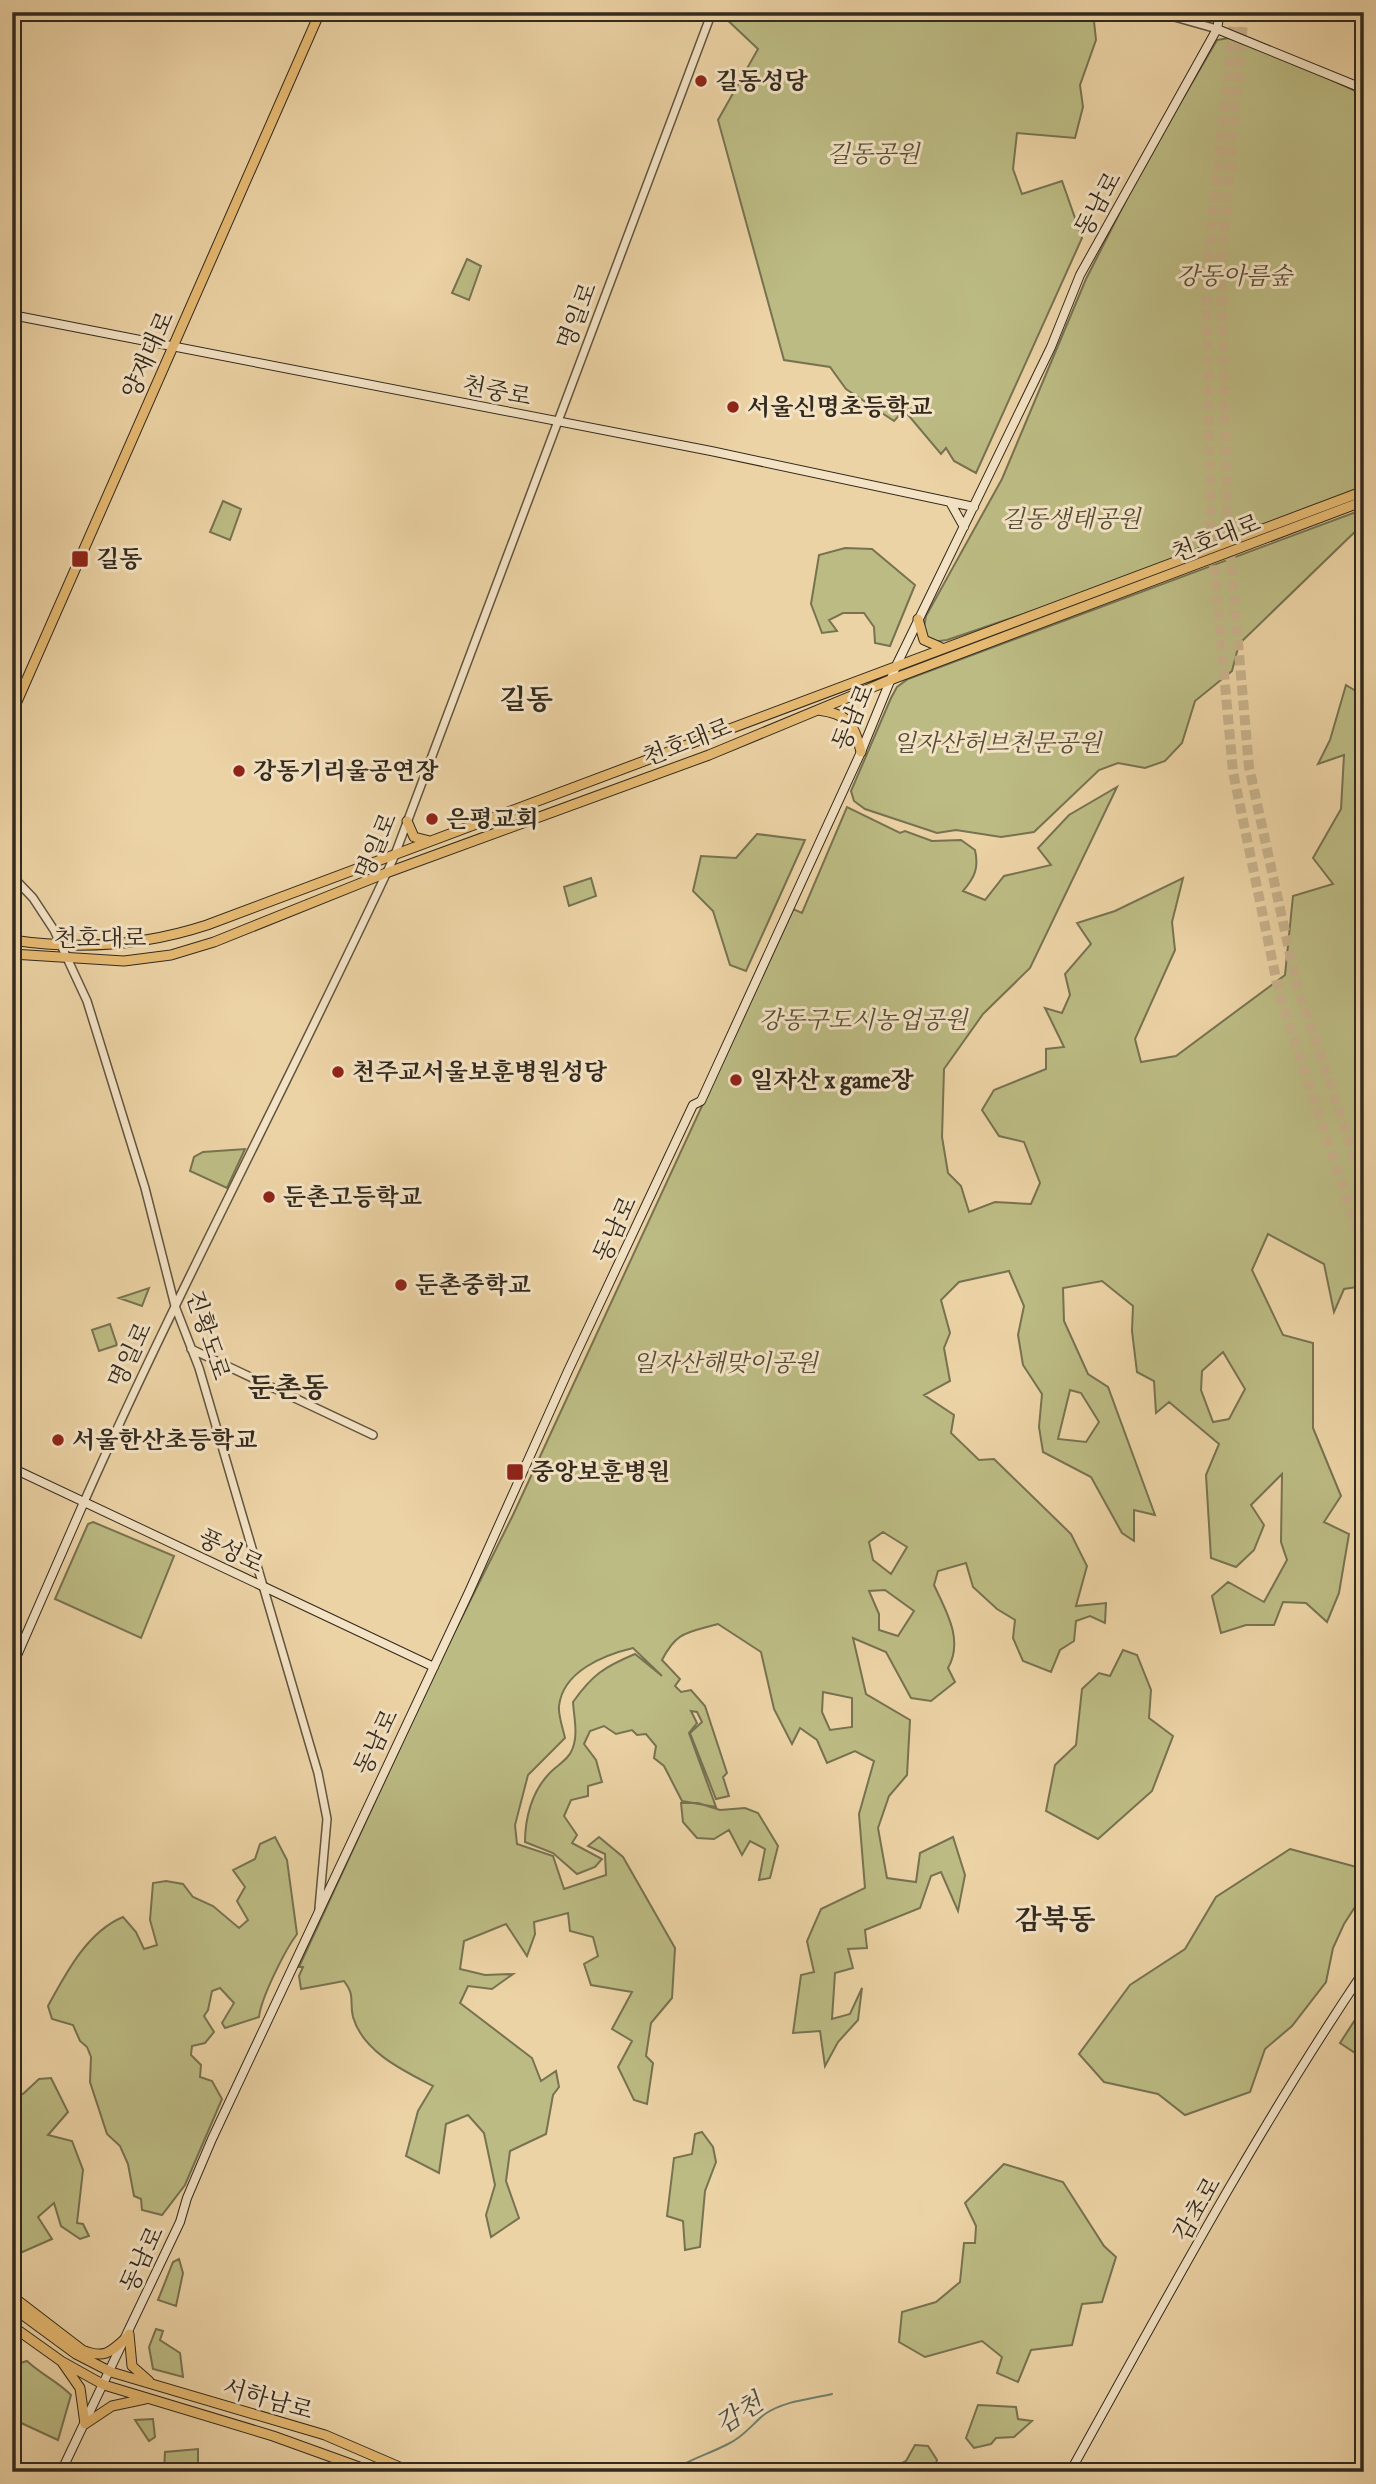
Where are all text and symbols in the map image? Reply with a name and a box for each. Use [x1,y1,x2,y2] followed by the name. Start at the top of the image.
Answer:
[715,66,809,97] place label: 길동성당
[693,73,709,89] marker: 길동성당
[827,139,921,170] park label: 길동공원
[1068,166,1129,242] street label: 동남로
[1176,261,1295,292] park label: 강동아름숲
[551,278,604,354] street label: 명일로
[115,307,181,404] street label: 양재대로
[460,370,534,413] street label: 천중로
[747,392,932,423] place label: 서울신명초등학교
[725,399,741,415] marker: 서울신명초등학교
[1001,504,1142,535] park label: 길동생태공원
[1167,507,1265,570] street label: 천호대로
[96,544,142,575] place label: 길동
[70,549,90,569] marker: 길동
[826,679,881,755] street label: 동남로
[499,683,553,718] district label: 길동
[638,711,736,774] street label: 천호대로
[893,728,1103,759] park label: 일자산허브천문공원
[253,756,439,787] place label: 강동기리울공연장
[231,763,247,779] marker: 강동기리울공연장
[446,804,539,835] place label: 은평교회
[349,808,404,884] street label: 명일로
[424,811,440,827] marker: 은평교회
[54,923,146,954] street label: 천호대로
[759,1005,969,1036] park label: 강동구도시농업공원
[352,1057,608,1088] place label: 천주교서울보훈병원성당
[330,1064,346,1080] marker: 천주교서울보훈병원성당
[750,1065,915,1096] place label: 일자산 x game장
[728,1072,744,1088] marker: 일자산 x game장
[283,1182,422,1213] place label: 둔촌고등학교
[261,1189,277,1205] marker: 둔촌고등학교
[587,1191,644,1267] street label: 동남로
[415,1270,531,1301] place label: 둔촌중학교
[393,1277,409,1293] marker: 둔촌중학교
[178,1286,237,1384] street label: 진황도로
[102,1317,159,1393] street label: 명일로
[632,1348,820,1379] park label: 일자산해맞이공원
[247,1371,329,1406] district label: 둔촌동
[72,1425,257,1456] place label: 서울한산초등학교
[50,1432,66,1448] marker: 서울한산초등학교
[531,1457,670,1488] place label: 중앙보훈병원
[505,1462,525,1482] marker: 중앙보훈병원
[193,1522,269,1581] street label: 풍성로
[347,1704,406,1780] street label: 동남로
[1014,1903,1096,1938] district label: 감북동
[1167,2171,1228,2247] street label: 감초로
[114,2221,171,2297] street label: 동남로
[219,2372,317,2427] street label: 서하남로
[710,2386,771,2441] water label: 감천

